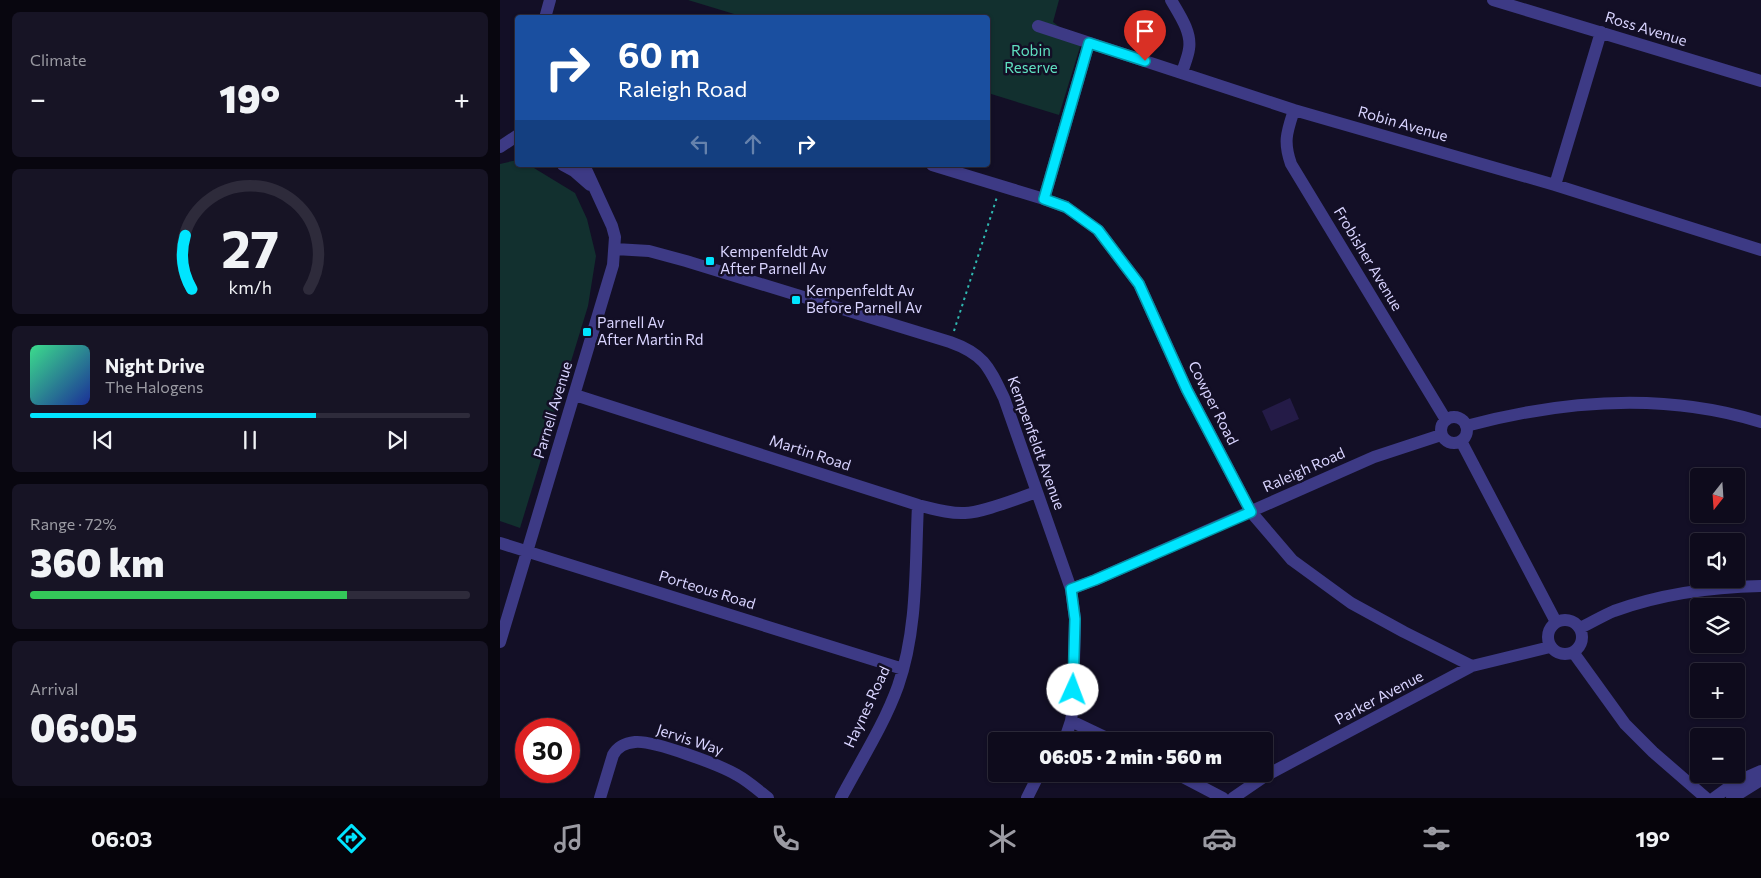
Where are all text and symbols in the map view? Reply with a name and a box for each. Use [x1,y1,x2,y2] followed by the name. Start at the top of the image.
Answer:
[1603,7,1690,49] street label: Ross Avenue
[1124,10,1166,61] pin
[1131,17,1159,45] icon: arrive
[618,32,700,75] text: 60 m
[535,35,600,100] icon: right
[1004,41,1058,76] park label: Robin Reserve
[30,50,86,69] text: Climate
[219,74,280,121] text: 19°
[618,75,747,102] text: Raleigh Road
[30,81,46,115] text: −
[454,81,470,115] text: +
[1356,102,1450,144] street label: Robin Avenue
[686,130,714,158] icon: left
[739,130,767,158] icon: ahead
[792,130,820,158] icon: right
[1331,203,1407,314] street label: Frobisher Avenue
[221,215,279,279] text: 27
[720,242,829,277] place label: Kempenfeldt Av After Parnell Av
[704,255,716,267] marker: Kempenfeldt Av After Parnell Av
[228,276,272,298] text: km/h
[806,281,923,316] place label: Kempenfeldt Av Before Parnell Av
[790,294,802,306] marker: Kempenfeldt Av Before Parnell Av
[597,313,704,348] place label: Parnell Av After Martin Rd
[581,326,593,338] marker: Parnell Av After Martin Rd
[105,354,205,377] text: Night Drive
[1185,358,1243,447] street label: Cowper Road
[529,359,575,460] street label: Parnell Avenue
[1004,373,1070,512] street label: Kempenfeldt Avenue
[105,377,203,396] text: The Halogens
[89,426,117,454] icon: previous
[236,426,264,454] icon: pause
[383,426,411,454] icon: next
[767,430,853,474] street label: Martin Road
[1260,443,1347,495] street label: Raleigh Road
[1690,468,1745,522] north arrow
[1690,468,1745,783] map controls
[30,514,116,533] text: Range · 72%
[1690,533,1745,588] button: sound
[30,538,164,585] text: 360 km
[657,566,758,612] street label: Porteous Road
[1690,598,1745,653] button: layers
[839,663,893,750] street label: Haynes Road
[1046,663,1098,715] position arrow
[1690,663,1745,718] button: +
[1331,666,1426,728] street label: Parker Avenue
[30,679,78,698] text: Arrival
[30,703,138,750] text: 06:05
[515,718,580,783] speed limit sign: 30
[654,720,726,758] street label: Jervis Way
[1690,728,1745,783] button: −
[1039,745,1222,768] text: 06:05 · 2 min · 560 m
[334,821,369,856] icon: directions
[551,821,586,856] icon: music
[768,821,803,856] icon: phone
[985,821,1020,856] icon: climate
[1202,821,1237,856] icon: car
[1419,821,1454,856] icon: filters
[91,825,152,852] text: 06:03
[1635,825,1670,852] text: 19°

